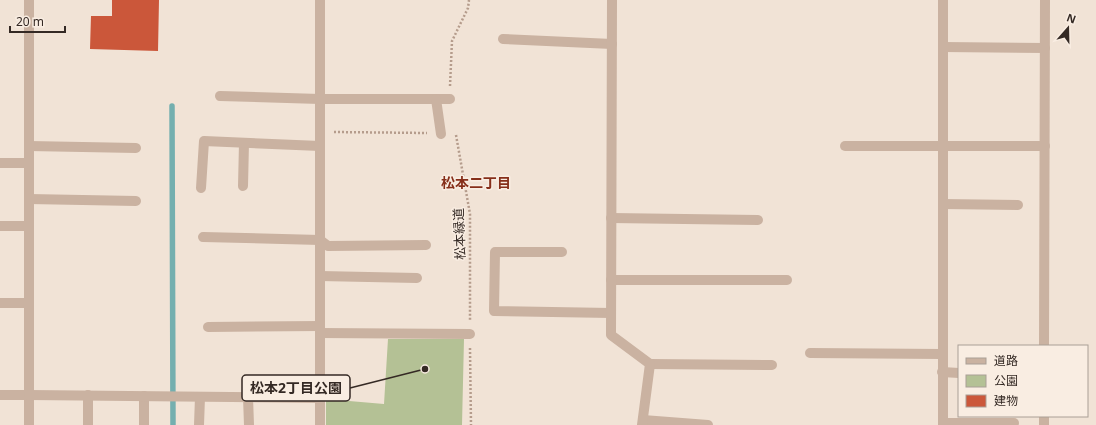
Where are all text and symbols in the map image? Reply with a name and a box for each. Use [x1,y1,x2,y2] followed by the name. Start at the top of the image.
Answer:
[10,8,65,34] scale bar
[1048,8,1088,48] north arrow
[1065,10,1078,27] text: N
[16,13,44,30] text: 20 m
[441,173,511,192] district label: 松本二丁目
[449,208,469,260] street label: 松本緑道
[958,345,1088,417] legend
[994,352,1018,369] text: 道路
[994,372,1018,389] text: 公園
[242,375,350,401] callout: 松本2丁目公園
[250,378,342,397] text: 松本2丁目公園
[994,392,1018,409] text: 建物

